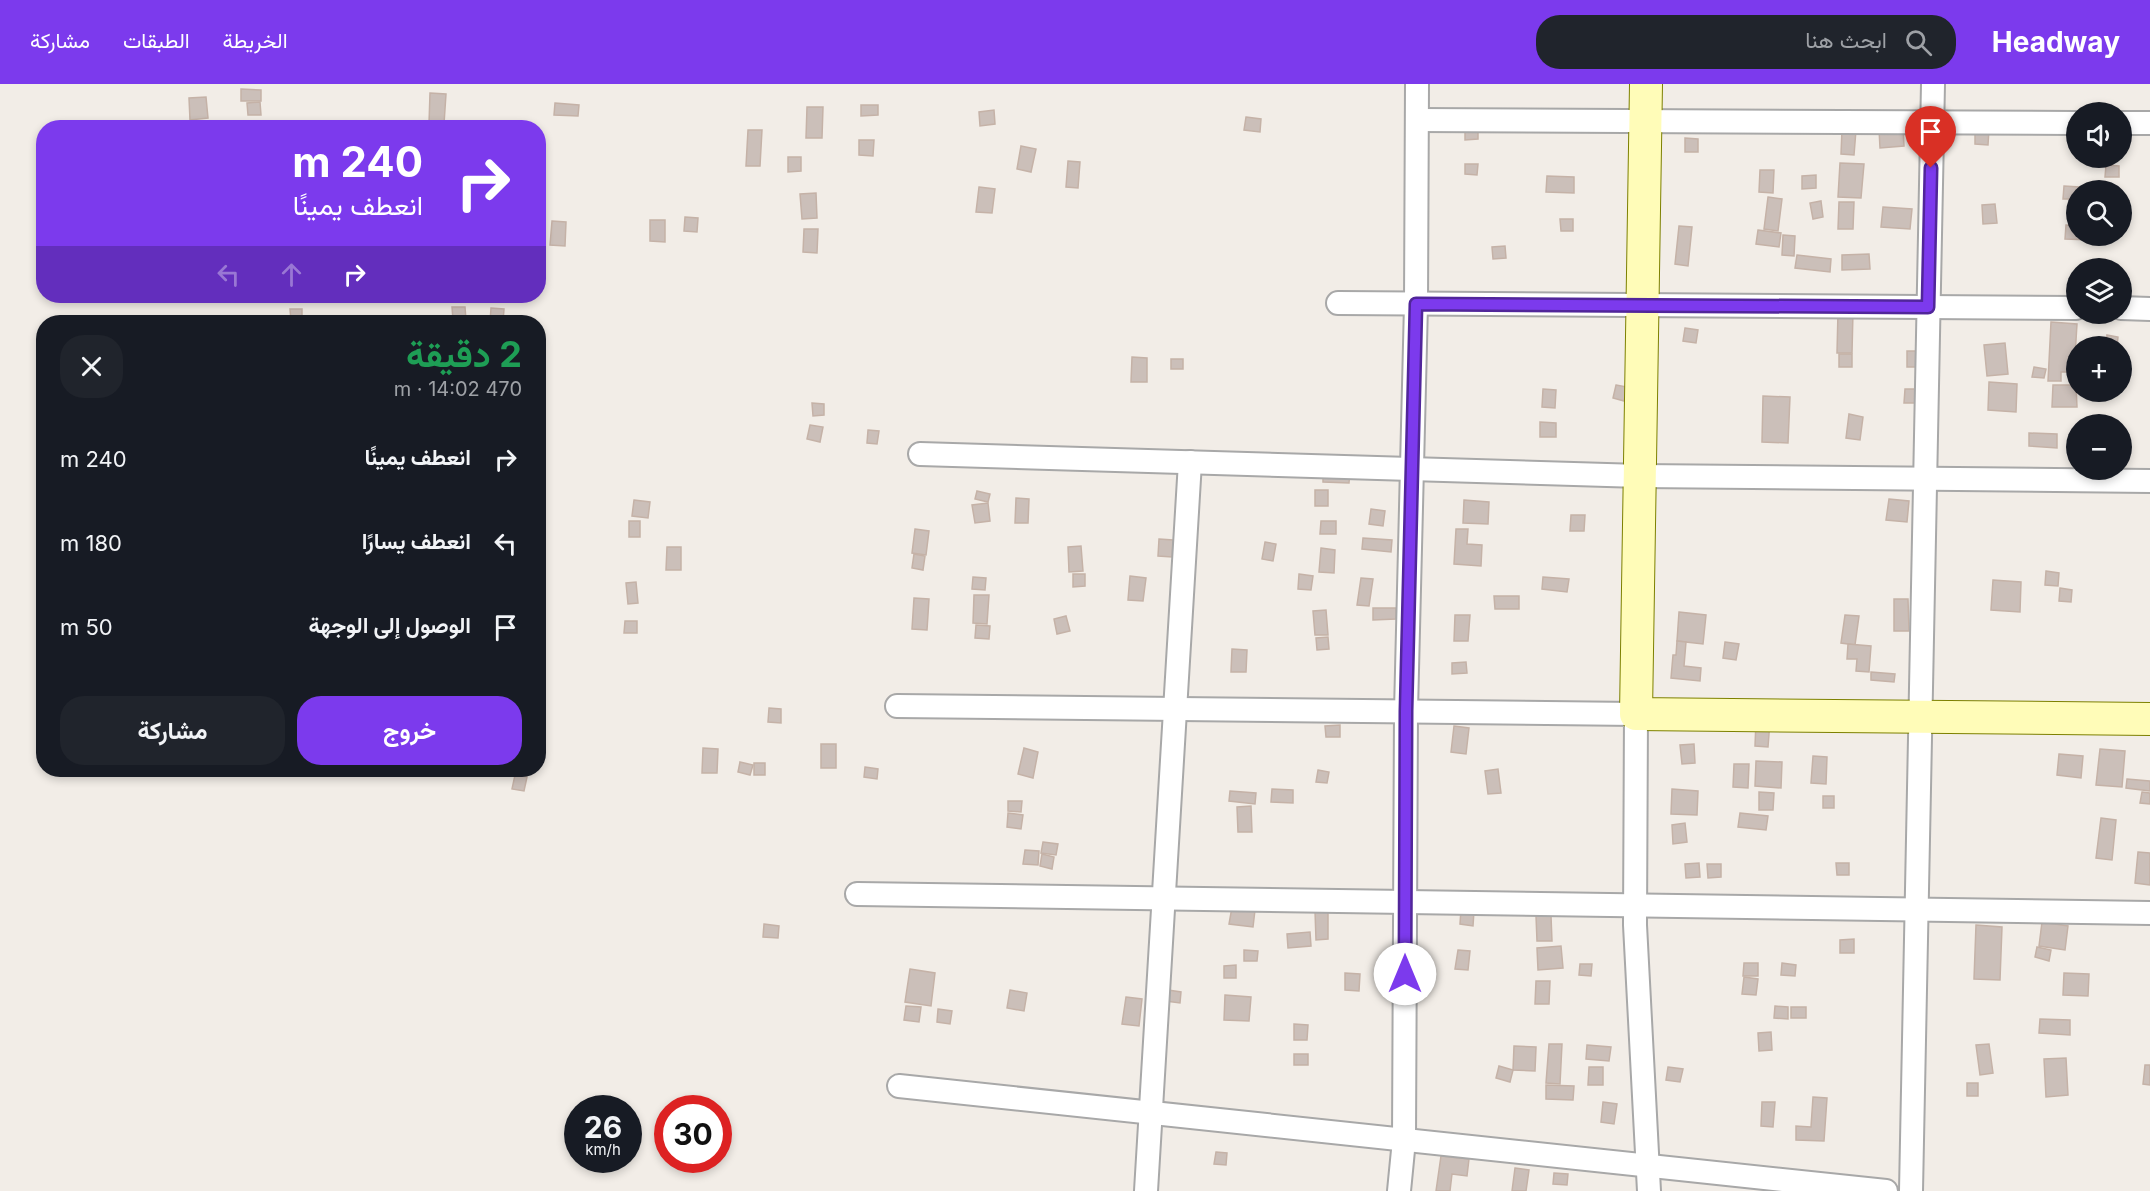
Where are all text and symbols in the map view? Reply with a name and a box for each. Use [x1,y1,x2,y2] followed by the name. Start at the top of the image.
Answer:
[1536,15,1956,69] search box
[1992,25,2120,59] text: Headway
[1902,26,1935,59] icon: search
[1805,27,1887,53] text: ابحث هنا
[30,28,90,53] text: مشاركة
[123,28,190,53] text: الطبقات
[223,28,288,53] text: الخريطة
[2066,102,2132,480] map controls
[2066,102,2132,168] button: sound
[1905,106,1956,168] pin
[1914,115,1947,148] icon: arrive
[292,136,423,187] text: 240 m
[444,144,522,222] icon: right
[2066,180,2132,246] button: search
[293,189,423,222] text: انعطف يمينًا
[212,258,245,291] icon: left
[275,258,308,291] icon: ahead
[338,258,371,291] icon: right
[2066,258,2132,324] button: layers
[406,332,522,376] text: 2 دقيقة
[60,335,123,398] button: close
[2066,336,2132,402] button: +
[394,377,522,401] text: 470 m · 14:02
[2066,414,2132,480] button: −
[489,443,522,476] icon: right
[364,444,471,470] text: انعطف يمينًا
[60,446,127,472] text: 240 m
[489,527,522,560] icon: left
[362,528,471,554] text: انعطف يسارًا
[60,530,122,556] text: 180 m
[489,611,522,644] icon: arrive
[308,612,471,638] text: الوصول إلى الوجهة
[60,614,113,640] text: 50 m
[60,696,285,765] button: مشاركة
[297,696,522,765] button: خروج
[1373,942,1437,1006] position arrow
[654,1095,732,1173] speed limit sign: 30
[584,1109,622,1145] text: 26
[585,1140,621,1159] text: km/h

